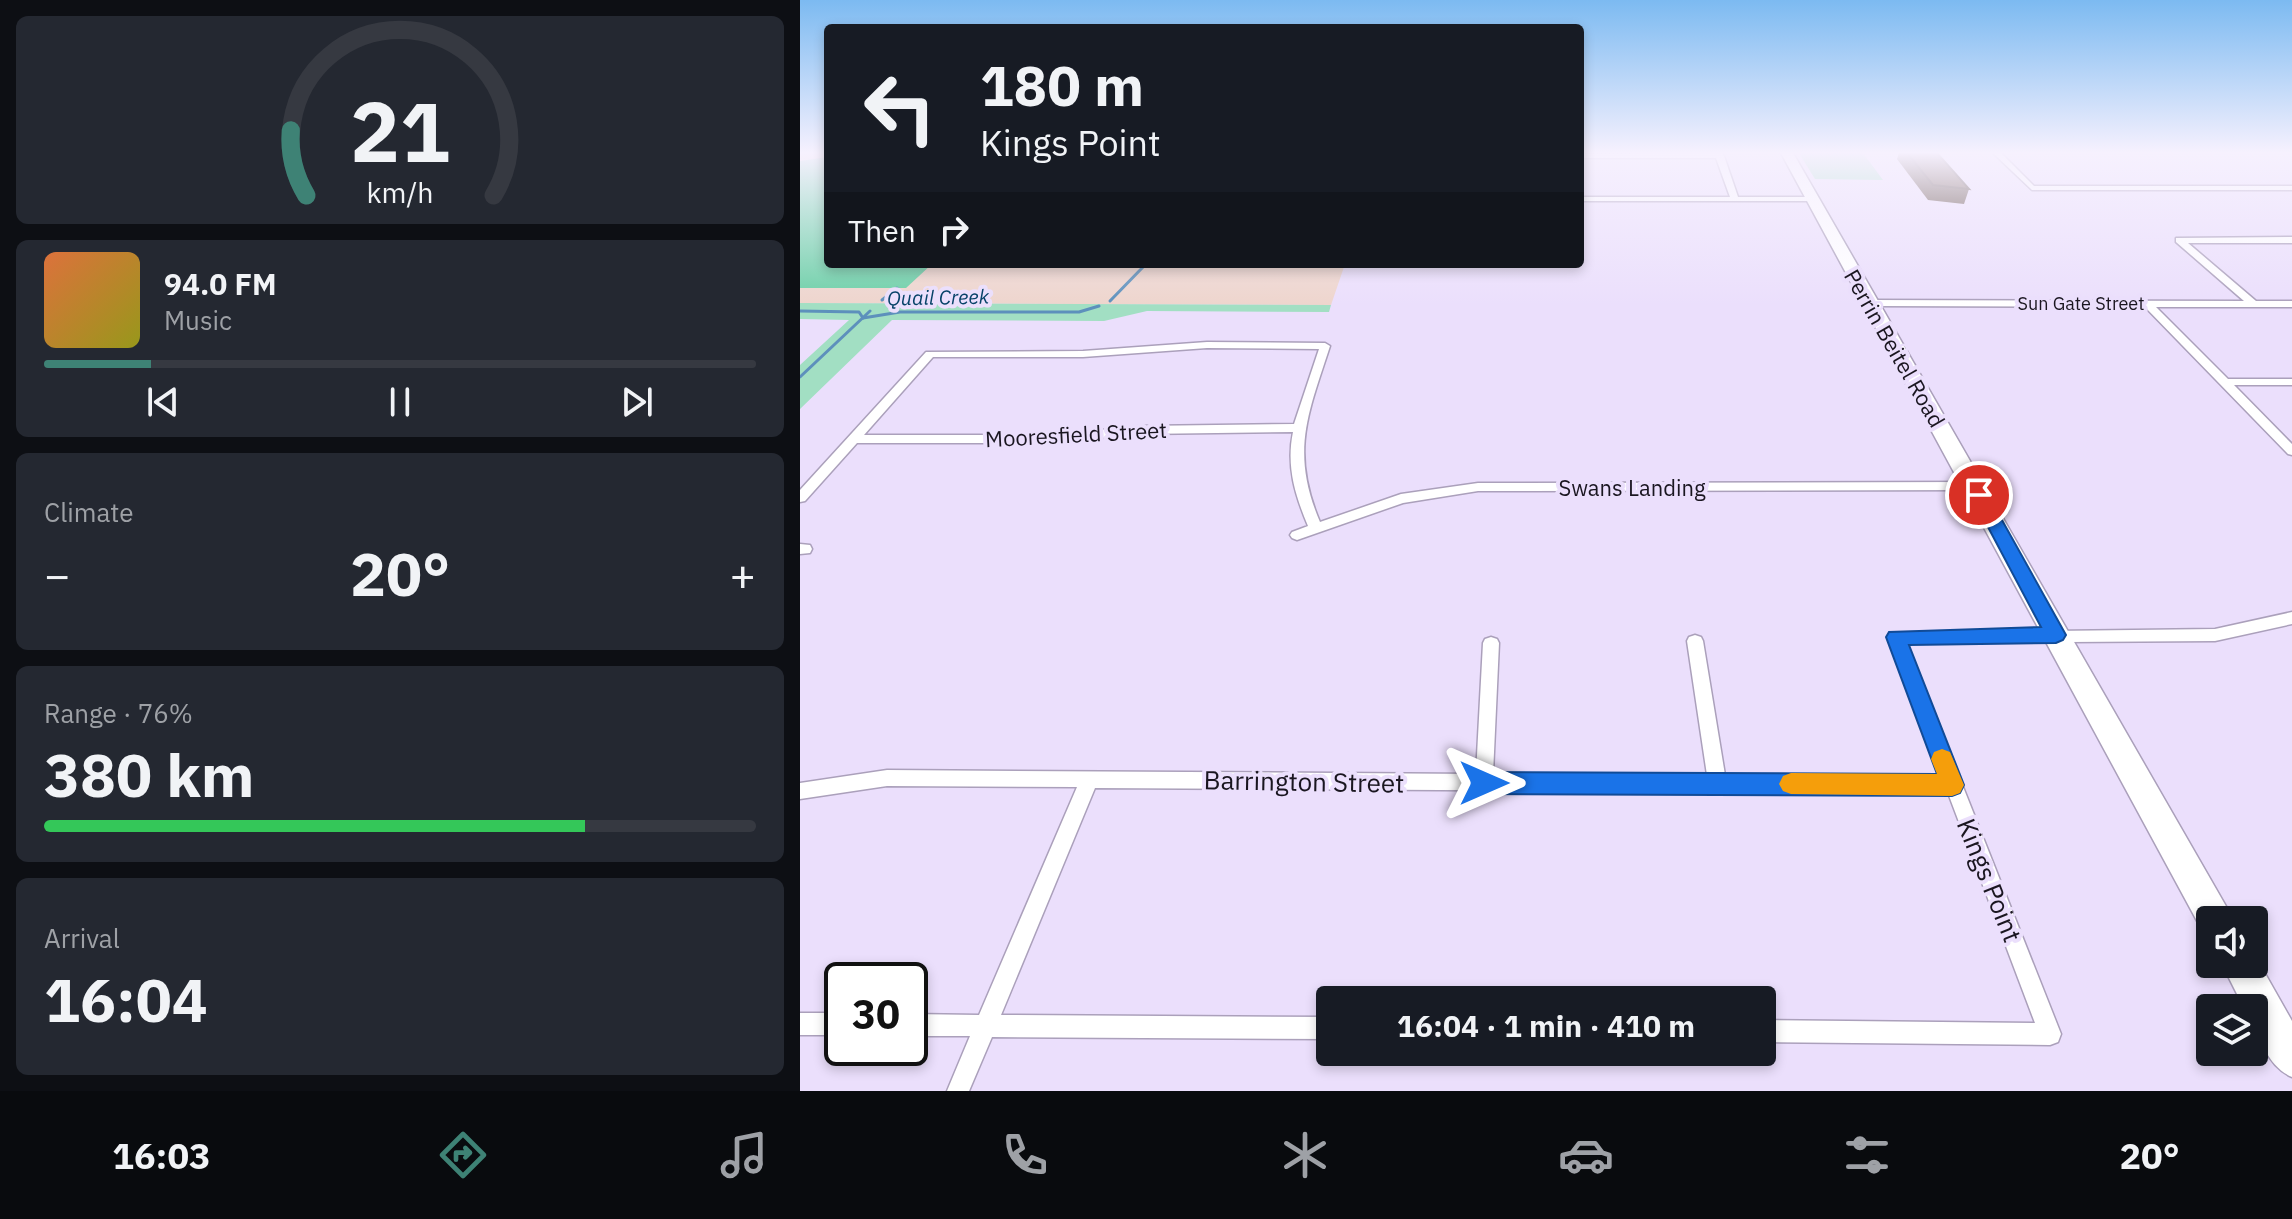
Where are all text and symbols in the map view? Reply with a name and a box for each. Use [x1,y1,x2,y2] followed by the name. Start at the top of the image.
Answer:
[980,49,1144,121] text: 180 m
[848,56,952,160] icon: left
[350,77,450,185] text: 21
[980,119,1161,166] text: Kings Point
[366,174,434,211] text: km/h
[932,208,976,252] icon: right
[848,211,916,250] text: Then
[164,264,277,303] text: 94.0 FM
[1838,264,1952,432] street label: Perrin Beitel Road
[887,283,990,311] water label: Quail Creek
[2017,292,2145,315] street label: Sun Gate Street
[164,303,232,337] text: Music
[141,380,185,424] icon: previous
[378,380,422,424] icon: pause
[615,380,659,424] icon: next
[984,415,1168,453] street label: Mooresfield Street
[1945,461,2013,529] pin
[1558,473,1706,502] street label: Swans Landing
[1957,473,2001,517] icon: arrive
[44,495,134,529] text: Climate
[350,534,450,613] text: 20°
[44,546,70,603] text: −
[730,546,756,603] text: +
[44,696,193,730] text: Range · 76%
[44,735,254,814] text: 380 km
[1442,741,1526,825] position arrow
[1203,762,1405,800] street label: Barrington Street
[1950,813,2030,947] street label: Kings Point
[2196,906,2268,1066] map controls
[2196,906,2268,978] button: sound
[44,921,120,955] text: Arrival
[44,960,208,1039] text: 16:04
[824,962,928,1066] speed limit sign: 30
[2196,994,2268,1066] button: layers
[1397,1006,1695,1045] text: 16:04 · 1 min · 410 m
[435,1127,491,1183] icon: directions
[716,1127,772,1183] icon: music
[997,1127,1053,1183] icon: phone
[1277,1127,1333,1183] icon: climate
[1558,1127,1614,1183] icon: car
[1839,1127,1895,1183] icon: filters
[112,1132,211,1179] text: 16:03
[2119,1132,2180,1179] text: 20°

